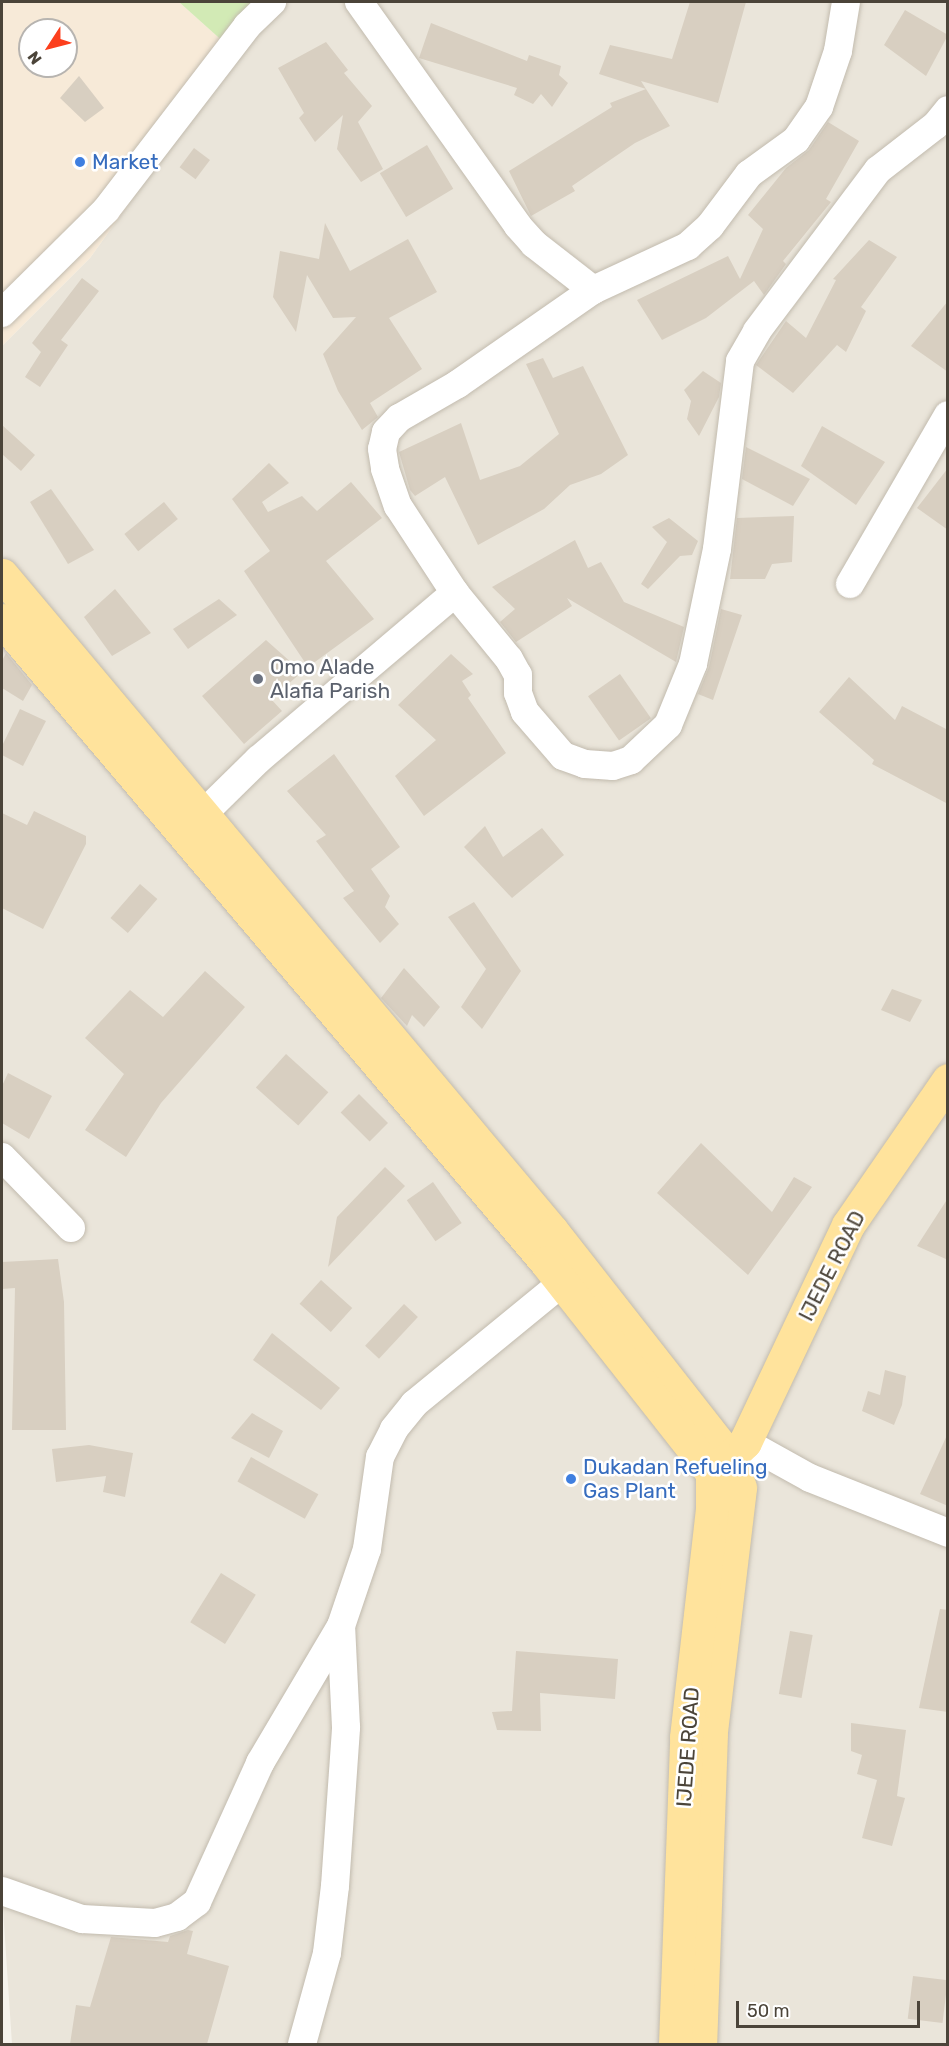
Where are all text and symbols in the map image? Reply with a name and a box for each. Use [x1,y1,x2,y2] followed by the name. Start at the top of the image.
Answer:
[18,18,78,78] north arrow
[24,47,46,68] text: N
[92,149,158,175] place label: Market
[73,155,87,169] marker: Market
[270,654,390,704] place label: Omo Alade Alafia Parish
[251,672,265,686] marker: Omo Alade Alafia Parish
[793,1207,871,1325] street label: IJEDE ROAD
[583,1454,768,1504] place label: Dukadan Refueling Gas Plant
[564,1472,578,1486] marker: Dukadan Refueling Gas Plant
[671,1686,705,1808] street label: IJEDE ROAD
[739,1989,924,2027] scale bar
[747,2000,790,2022] text: 50 m

